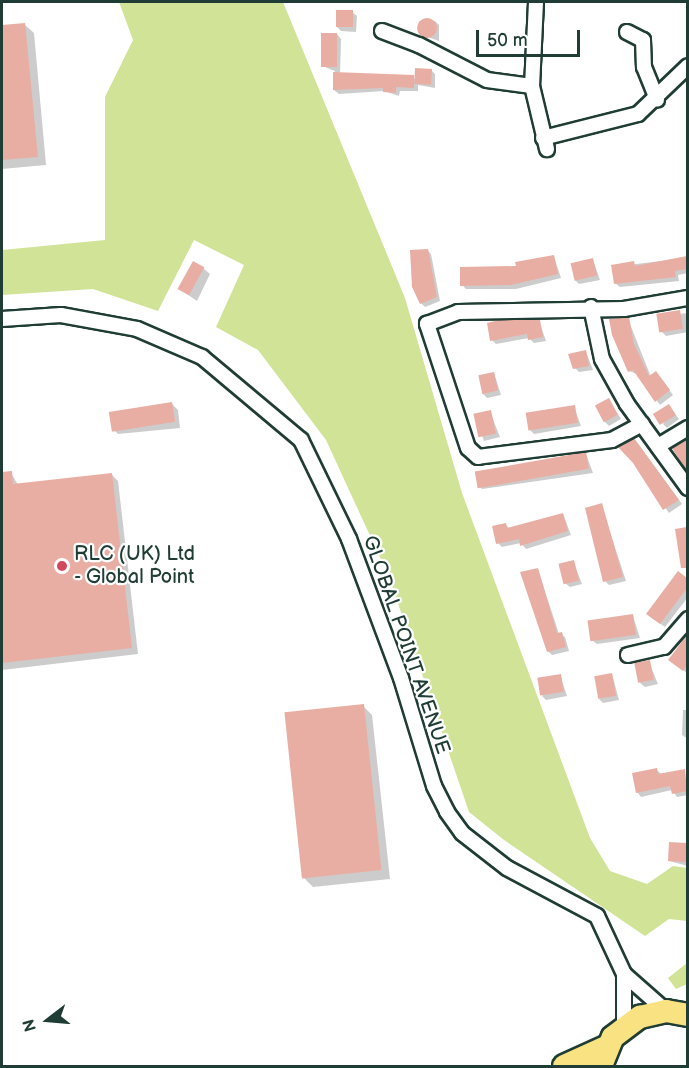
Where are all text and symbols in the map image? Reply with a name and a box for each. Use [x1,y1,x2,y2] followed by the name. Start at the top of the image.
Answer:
[479,18,582,56] scale bar
[487,30,528,51] text: 50 m
[357,533,455,757] street label: GLOBAL POINT AVENUE
[74,542,195,589] place label: RLC (UK) Ltd - Global Point
[55,559,69,573] marker: RLC (UK) Ltd - Global Point
[18,990,78,1050] north arrow
[19,1017,41,1034] text: N

